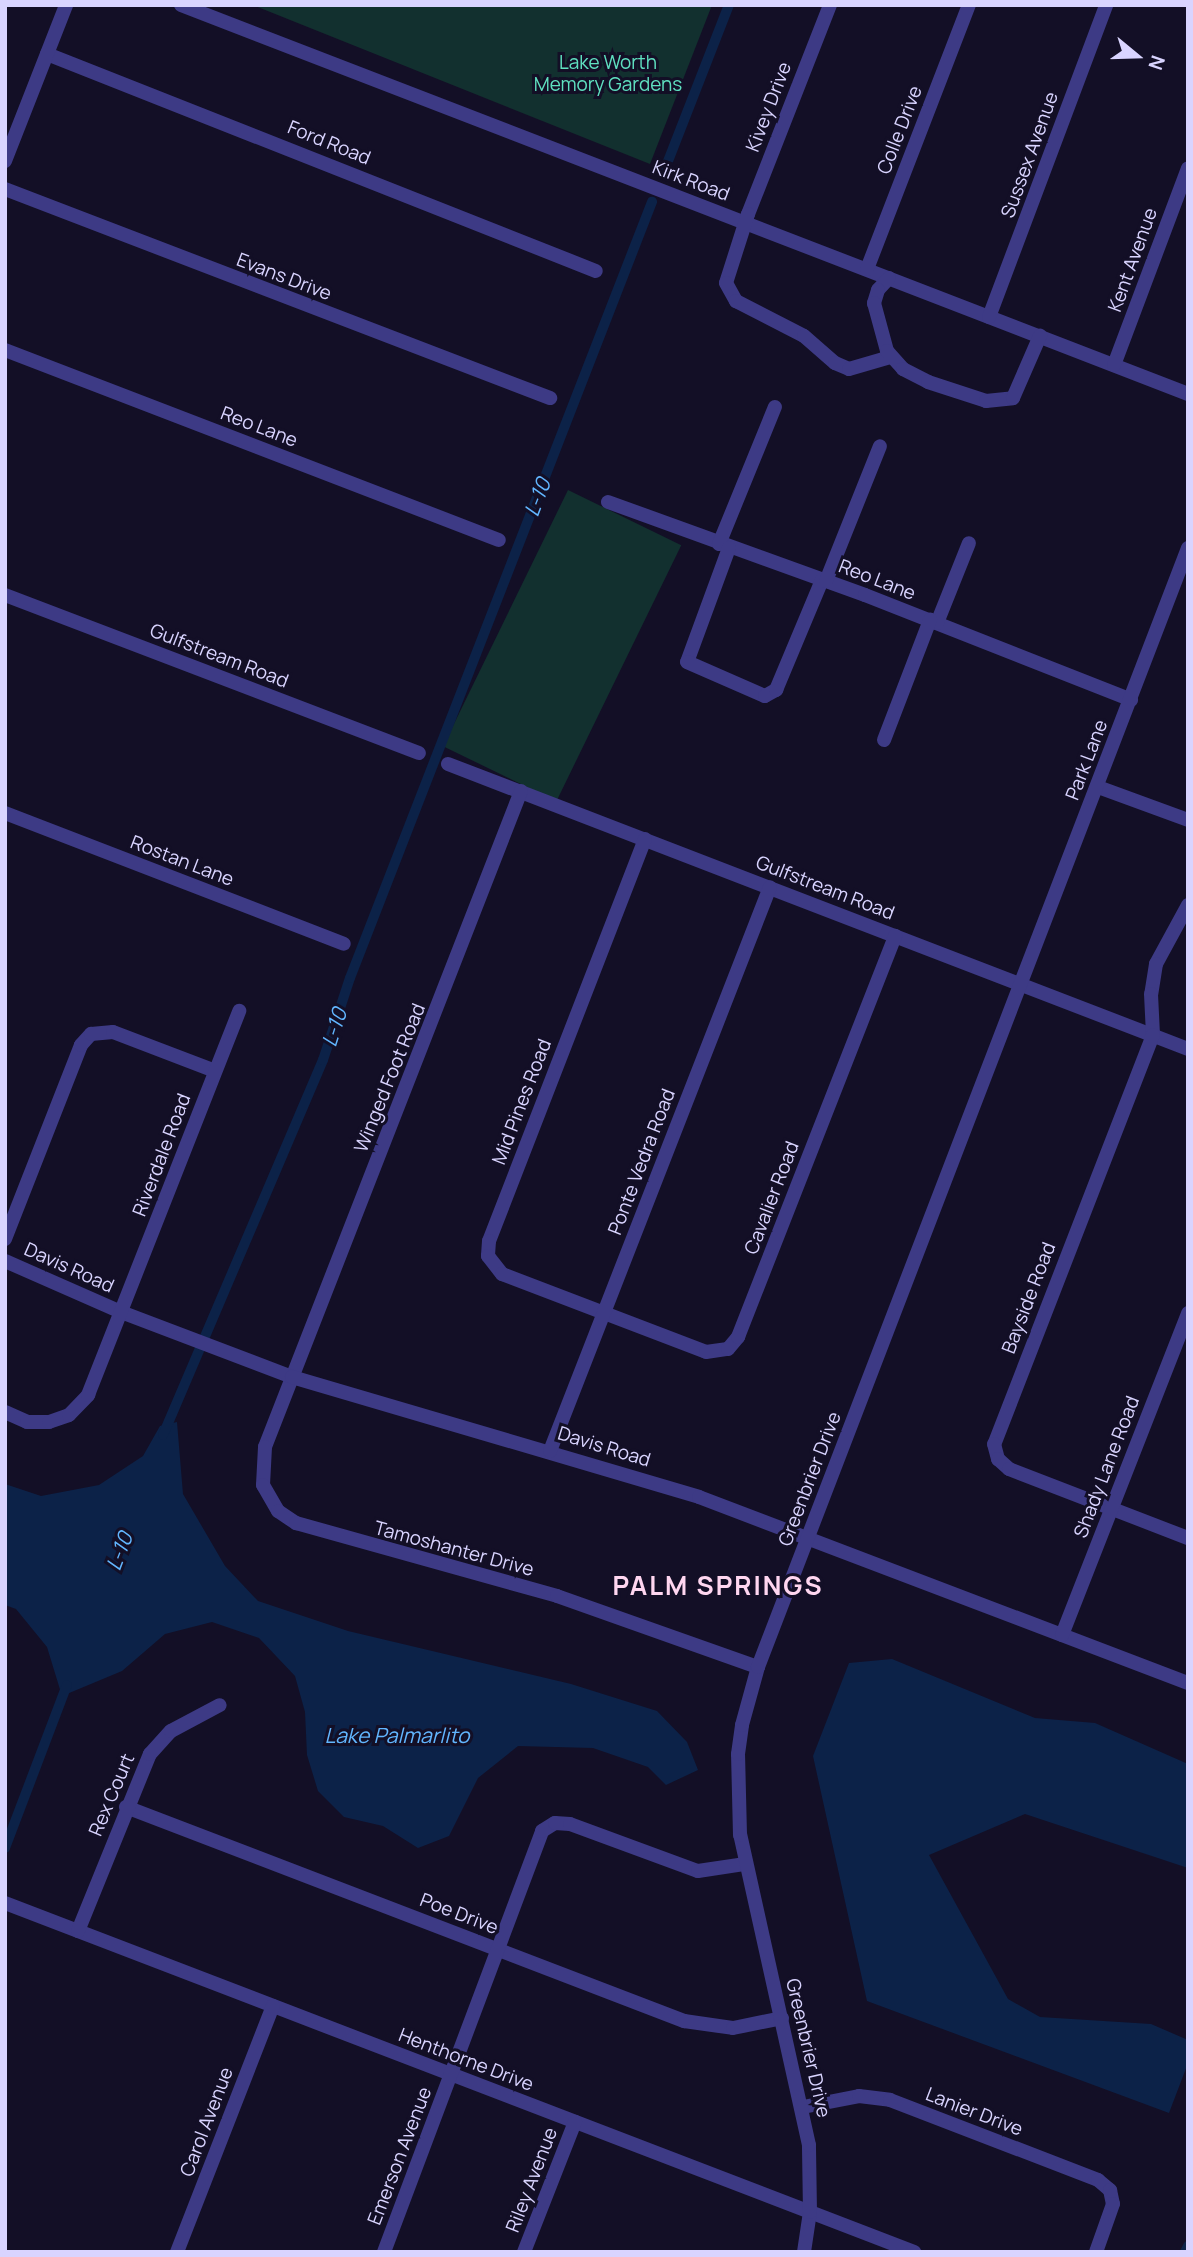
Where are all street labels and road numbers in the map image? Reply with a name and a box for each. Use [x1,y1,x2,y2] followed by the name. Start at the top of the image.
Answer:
[741,59,797,155] street label: Kivey Drive
[873,82,927,178] street label: Colle Drive
[997,89,1063,221] street label: Sussex Avenue
[284,116,374,170] street label: Ford Road
[649,156,733,206] street label: Kirk Road
[1104,205,1162,315] street label: Kent Avenue
[233,248,335,306] street label: Evans Drive
[217,402,301,452] street label: Reo Lane
[835,555,919,605] street label: Reo Lane
[147,619,291,693] street label: Gulfstream Road
[1061,717,1113,803] street label: Park Lane
[127,831,237,891] street label: Rostan Lane
[753,851,897,925] street label: Gulfstream Road
[350,1000,430,1156] street label: Winged Foot Road
[488,1036,556,1168] street label: Mid Pines Road
[604,1086,680,1238] street label: Ponte Vedra Road
[128,1090,196,1220] street label: Riverdale Road
[740,1138,804,1258] street label: Cavalier Road
[21,1238,117,1298] street label: Davis Road
[997,1239,1061,1357] street label: Bayside Road
[1069,1393,1145,1541] street label: Shady Lane Road
[774,1409,846,1549] street label: Greenbrier Drive
[555,1422,653,1472] street label: Davis Road
[372,1517,536,1581] street label: Tamoshanter Drive
[84,1750,140,1840] street label: Rex Court
[417,1889,501,1939] street label: Poe Drive
[781,1976,835,2120] street label: Greenbrier Drive
[395,2024,537,2096] street label: Henthorne Drive
[176,2064,238,2180] street label: Carol Avenue
[922,2083,1026,2141] street label: Lanier Drive
[363,2084,437,2228] street label: Emerson Avenue
[502,2124,562,2236] street label: Riley Avenue

